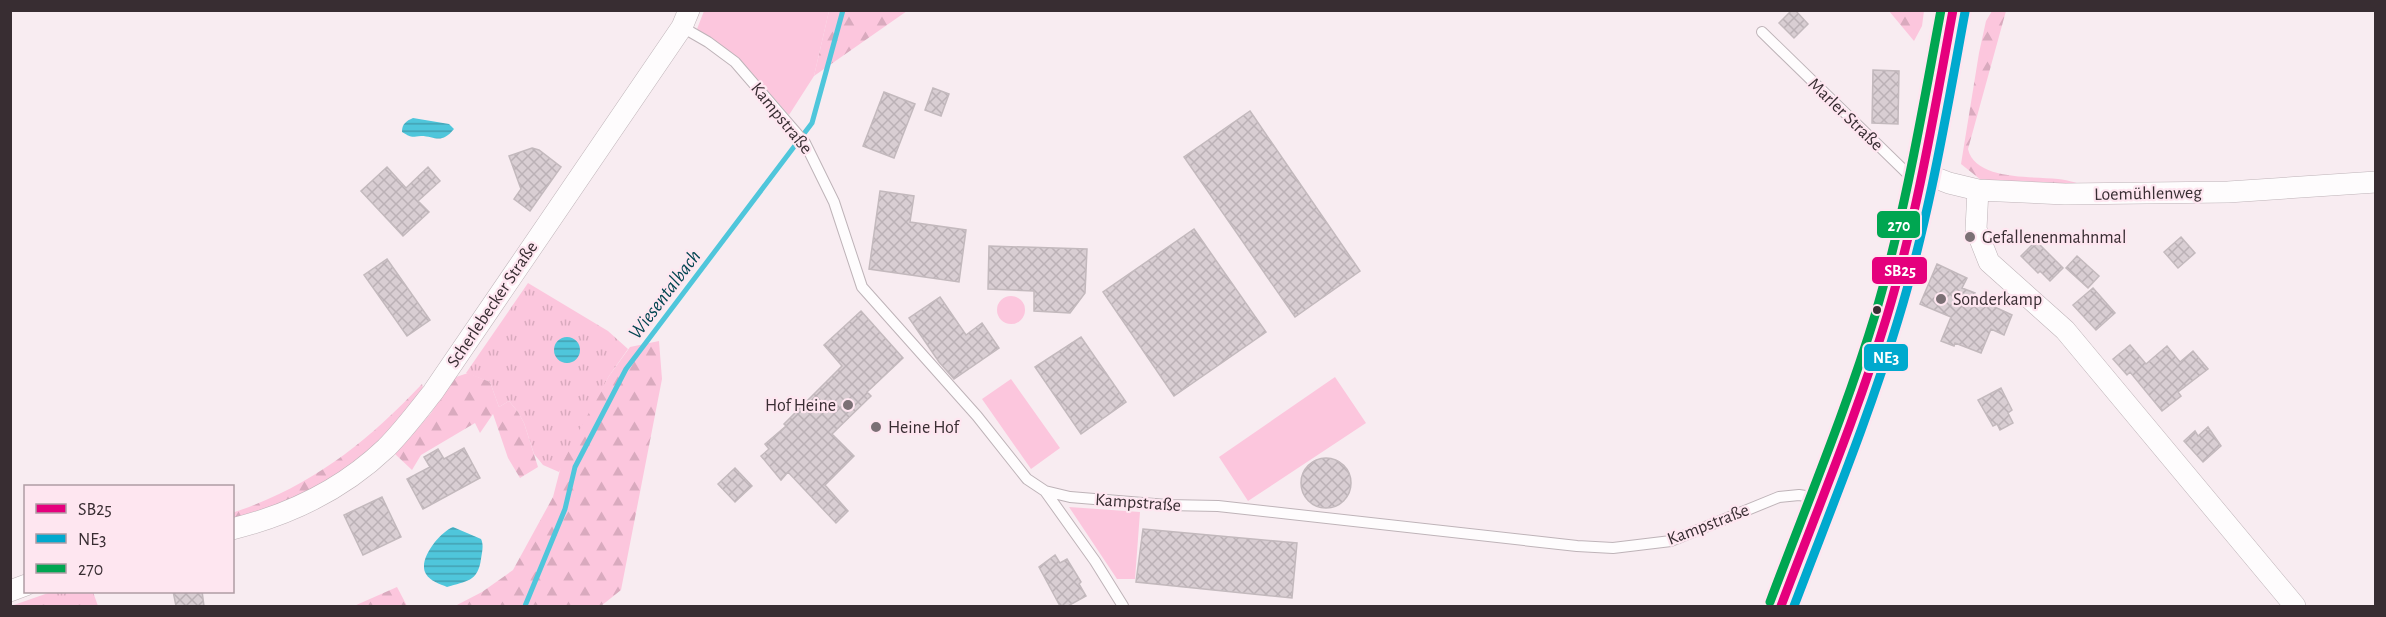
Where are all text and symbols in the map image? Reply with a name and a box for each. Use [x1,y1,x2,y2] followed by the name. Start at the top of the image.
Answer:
[1805,75,1886,155] street label: Marler Straße
[747,80,815,158] street label: Kampstraße
[2094,184,2202,204] street label: Loemühlenweg
[1876,210,1921,239] line badge: 270
[1888,218,1910,234] text: 270
[1982,229,2126,247] place label: Gefallenenmahnmal
[1963,230,1977,244] marker: Gefallenenmahnmal
[444,238,541,371] street label: Scherlebecker Straße
[625,246,705,343] water label: Wiesentalbach
[1871,256,1928,285] line badge: SB25
[1884,263,1916,279] text: SB25
[1953,291,2042,309] place label: Sonderkamp
[1934,292,1948,306] marker: Sonderkamp
[1871,304,1883,316] unlabelled marker
[1863,343,1909,372] line badge: NE3
[1873,350,1899,366] text: NE3
[765,397,836,415] place label: Hof Heine
[841,398,855,412] marker: Hof Heine
[888,419,961,437] place label: Heine Hof
[869,420,883,434] marker: Heine Hof
[24,485,234,593] legend
[1094,491,1181,515] street label: Kampstraße
[78,501,112,519] text: SB25
[1665,501,1752,549] street label: Kampstraße
[78,531,106,549] text: NE3
[78,561,103,579] text: 270

